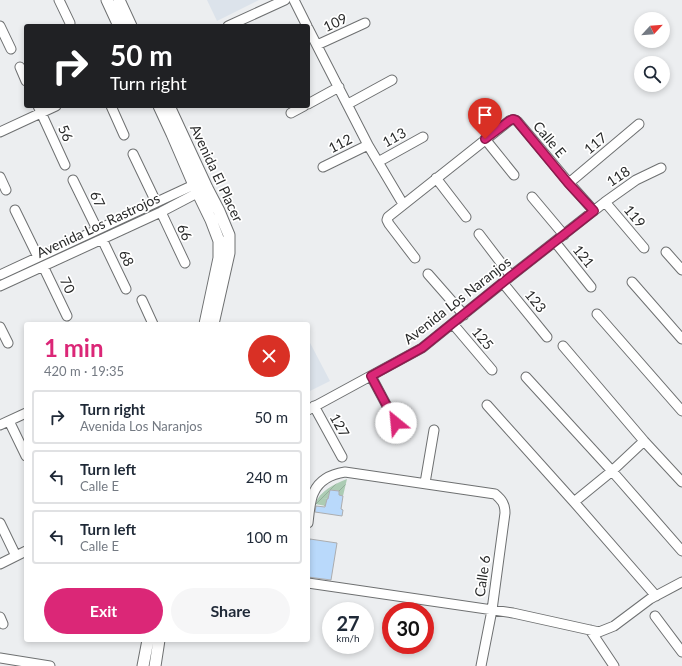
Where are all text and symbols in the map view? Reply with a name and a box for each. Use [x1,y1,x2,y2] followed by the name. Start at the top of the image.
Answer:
[320,9,350,35] street label: 109
[634,12,670,48] north arrow
[634,12,670,92] map controls
[110,38,173,72] text: 50 m
[44,40,96,92] icon: right
[634,56,670,92] button: search
[110,72,187,94] text: Turn right
[468,98,502,139] pin
[474,104,496,126] icon: arrive
[530,117,570,161] street label: Calle E
[55,122,77,144] street label: 56
[187,122,247,224] street label: Avenida El Placer
[379,124,409,150] street label: 113
[580,129,610,157] street label: 117
[325,130,355,156] street label: 112
[603,162,633,190] street label: 118
[87,188,109,210] street label: 67
[34,189,162,261] street label: Avenida Los Rastrojos
[621,201,649,231] street label: 119
[174,221,196,243] street label: 66
[570,241,598,271] street label: 121
[116,247,138,269] street label: 68
[400,253,514,347] street label: Avenida Los Naranjos
[57,274,79,296] street label: 70
[522,286,550,316] street label: 123
[469,323,497,353] street label: 125
[44,333,104,362] text: 1 min
[248,335,290,377] button: close
[44,363,124,379] text: 420 m · 19:35
[80,400,145,418] text: Turn right
[375,402,417,444] position arrow
[46,406,68,428] icon: right
[254,408,288,426] text: 50 m
[327,410,353,440] street label: 127
[80,418,202,434] text: Avenida Los Naranjos
[80,460,136,478] text: Turn left
[46,466,68,488] icon: left
[246,468,288,486] text: 240 m
[80,478,119,494] text: Calle E
[80,520,136,538] text: Turn left
[46,526,68,548] icon: left
[246,528,288,546] text: 100 m
[80,538,119,554] text: Calle E
[471,554,493,598] street label: Calle 6
[44,588,163,634] button: Exit
[171,588,290,634] button: Share
[382,602,434,654] speed limit sign: 30
[336,611,360,635] text: 27
[336,632,360,644] text: km/h

